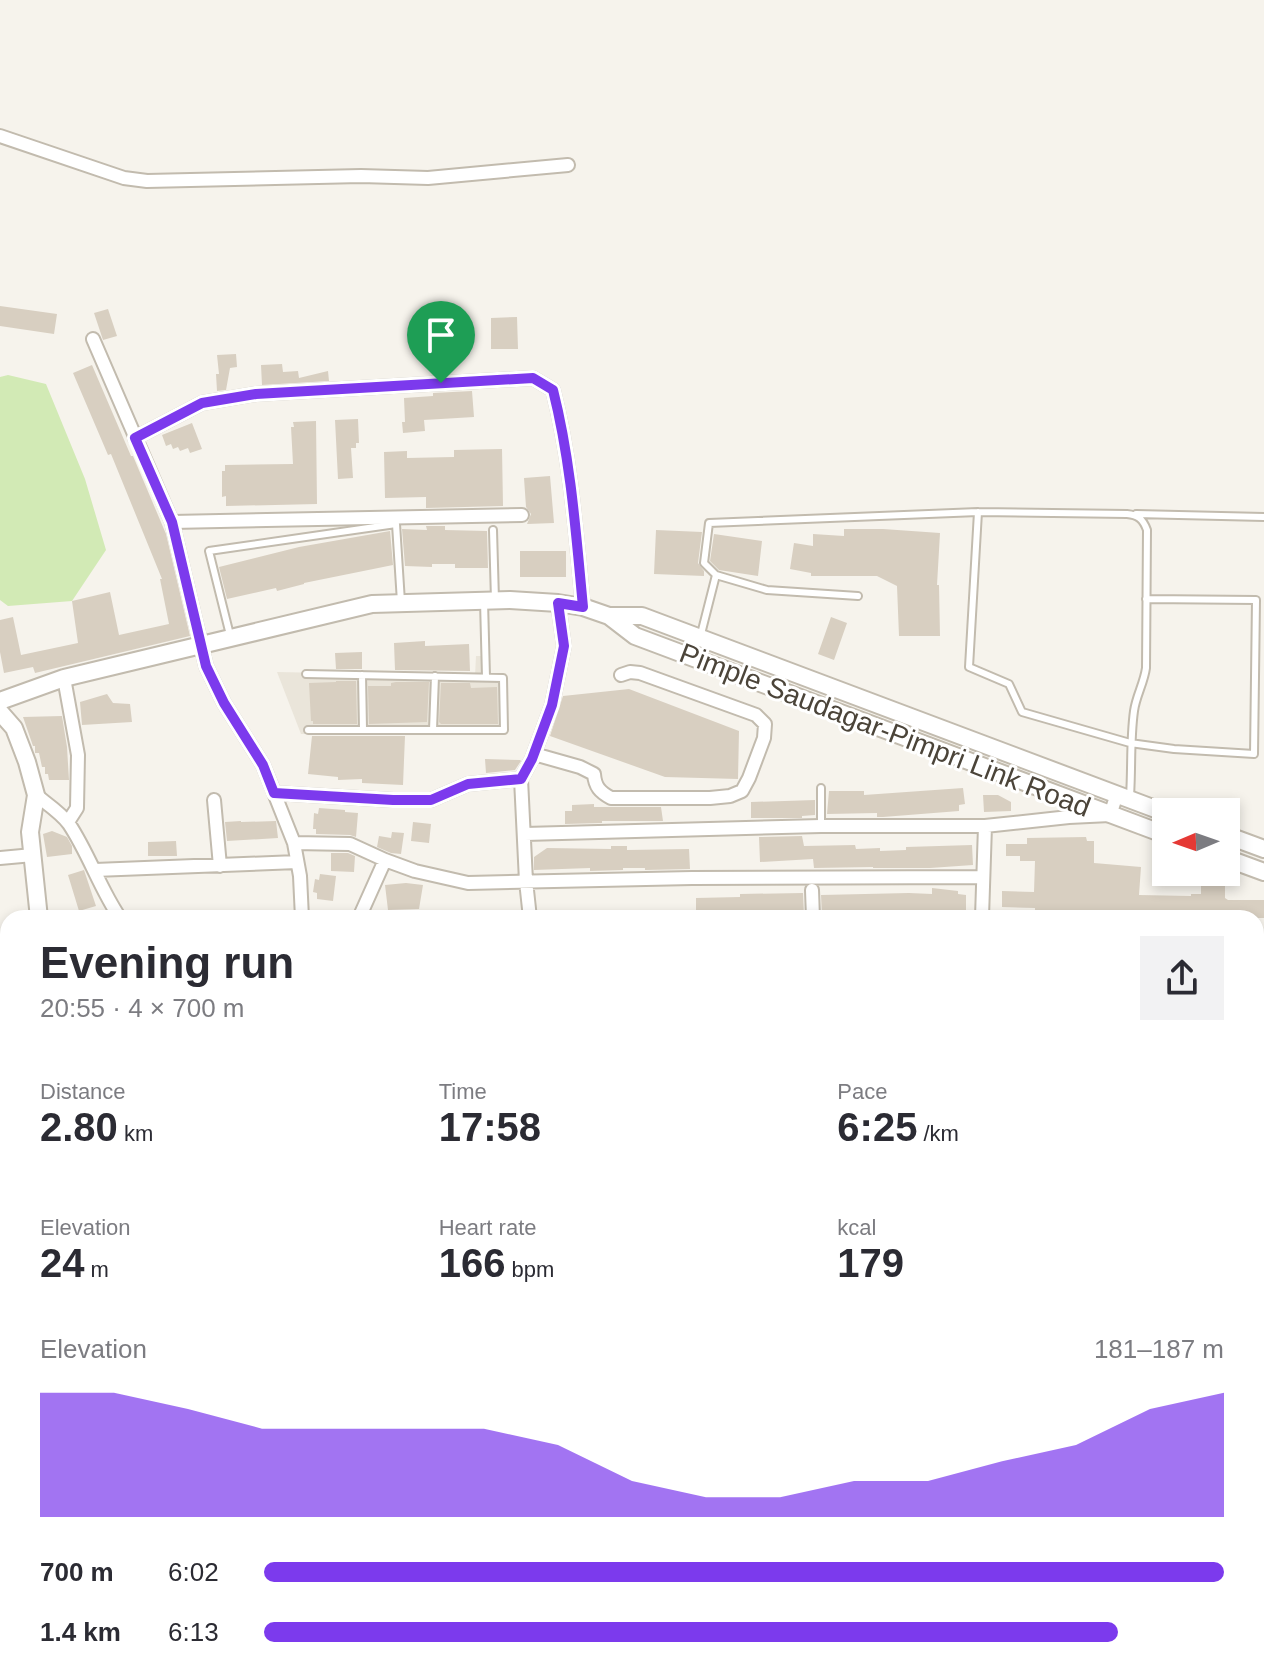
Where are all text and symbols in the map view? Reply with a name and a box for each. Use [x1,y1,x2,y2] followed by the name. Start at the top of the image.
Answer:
[407,301,475,383] pin
[419,313,463,357] icon: arrive
[675,637,1095,823] street label: Pimple Saudagar-Pimpri Link Road
[1152,798,1240,886] north arrow
[1152,798,1240,886] map controls
[1140,936,1224,1020] button: share
[40,938,294,987] text: Evening run
[40,993,245,1023] text: 20:55 · 4 × 700 m
[40,1079,126,1104] text: Distance
[439,1079,487,1104] text: Time
[837,1079,887,1104] text: Pace
[40,1105,118,1149] text: 2.80
[439,1105,541,1149] text: 17:58
[837,1105,917,1149] text: 6:25
[118,1121,153,1146] text: km
[917,1121,959,1146] text: /km
[40,1215,131,1240] text: Elevation
[439,1215,536,1240] text: Heart rate
[837,1215,876,1240] text: kcal
[40,1241,85,1285] text: 24
[439,1241,505,1285] text: 166
[837,1241,904,1285] text: 179
[85,1257,109,1282] text: m
[505,1257,554,1282] text: bpm
[40,1334,147,1364] text: Elevation
[1094,1334,1224,1364] text: 181–187 m
[40,1557,114,1587] text: 700 m
[168,1557,219,1587] text: 6:02
[40,1617,121,1647] text: 1.4 km
[168,1617,219,1647] text: 6:13

